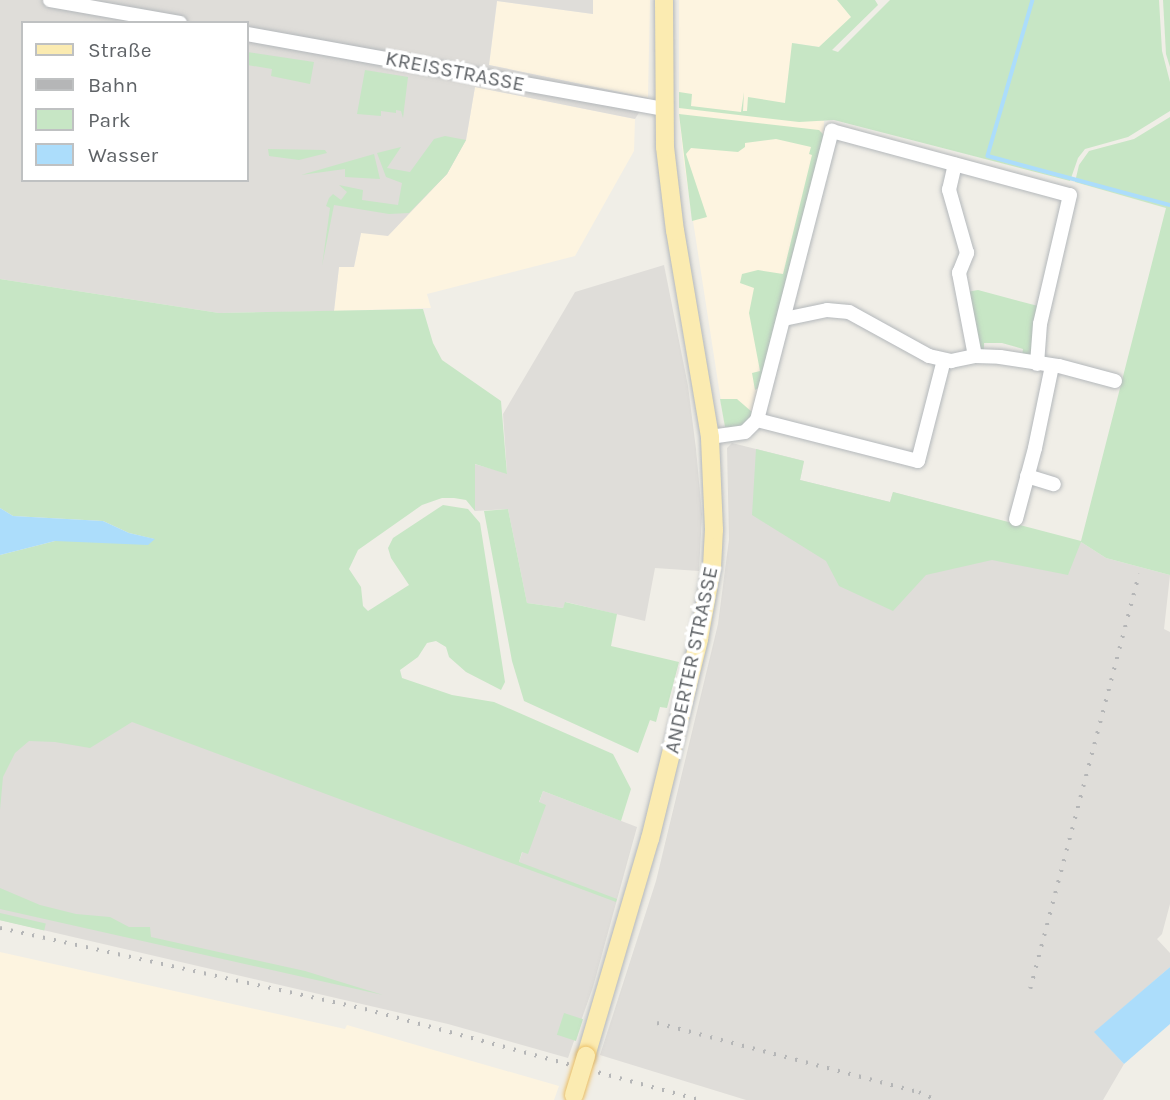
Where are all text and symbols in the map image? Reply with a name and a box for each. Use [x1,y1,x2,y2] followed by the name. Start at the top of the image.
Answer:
[21,21,248,182] legend
[88,38,151,62] text: Straße
[383,45,527,97] street label: KREISSTRASSE
[88,73,138,97] text: Bahn
[88,108,131,132] text: Park
[88,143,158,167] text: Wasser
[659,564,723,756] street label: ANDERTER STRASSE

